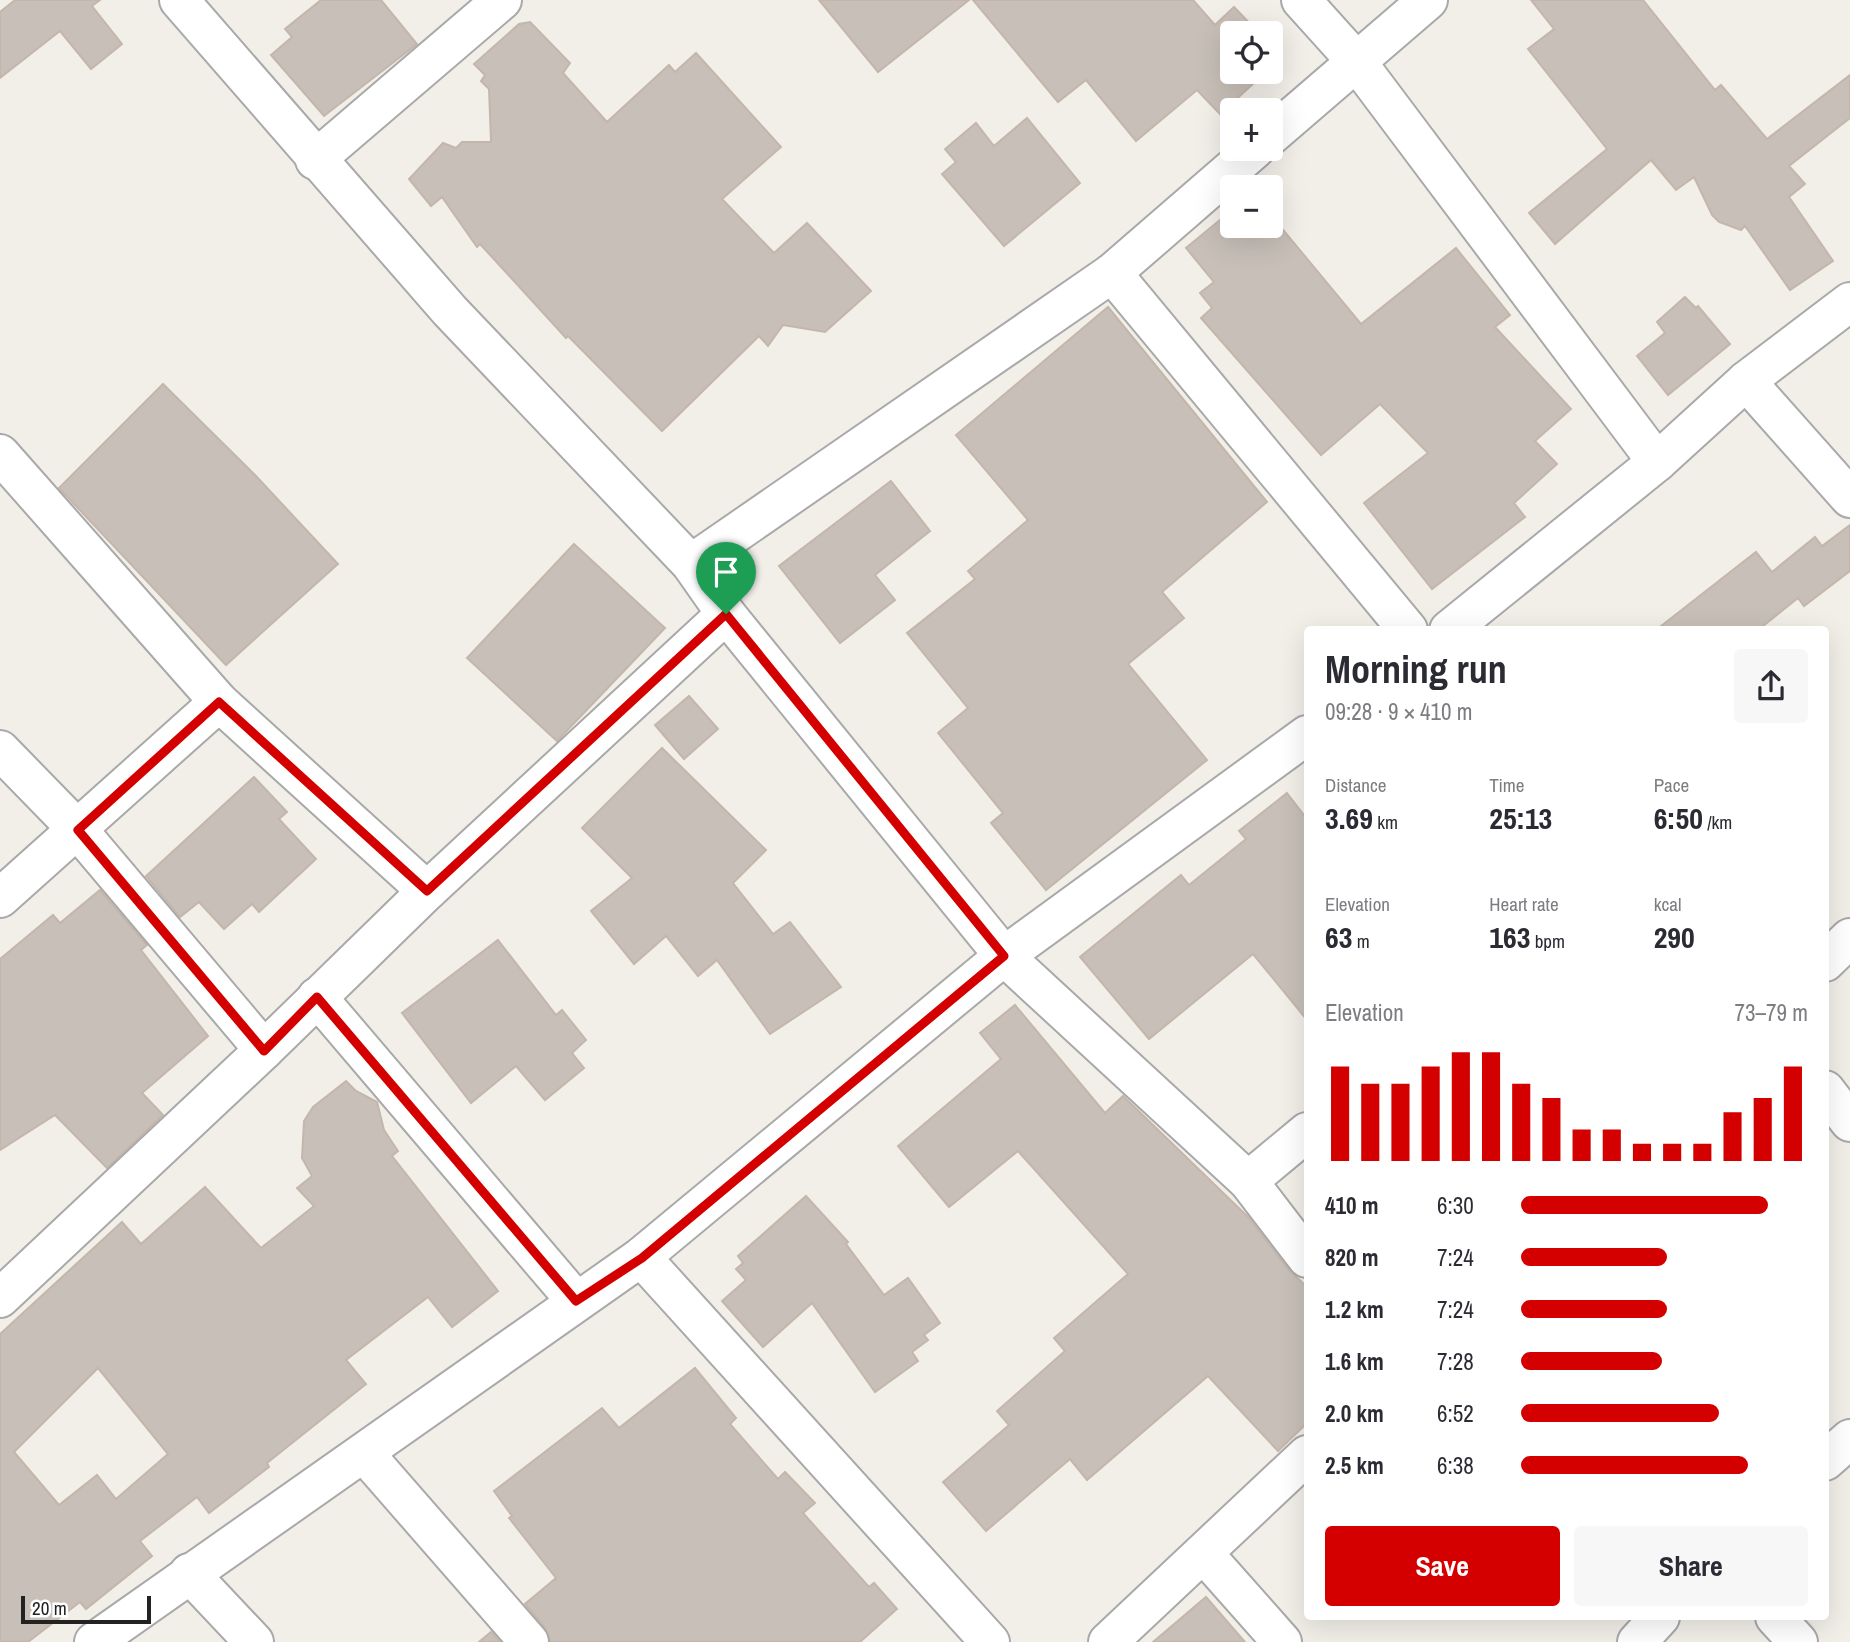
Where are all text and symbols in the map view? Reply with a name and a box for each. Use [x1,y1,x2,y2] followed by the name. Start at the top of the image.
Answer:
[1220,21,1283,238] map controls
[1220,21,1283,84] button: locate
[1220,98,1283,161] button: +
[1220,175,1283,238] button: −
[696,542,756,614] pin
[707,553,745,591] icon: arrive
[1325,644,1507,695] text: Morning run
[1734,649,1808,723] button: share
[1325,696,1472,727] text: 09:28 · 9 × 410 m
[1325,772,1386,798] text: Distance
[1489,772,1524,798] text: Time
[1654,772,1689,798] text: Pace
[1325,798,1373,838] text: 3.69
[1489,798,1552,838] text: 25:13
[1654,798,1703,838] text: 6:50
[1373,809,1398,835] text: km
[1703,809,1732,835] text: /km
[1325,891,1390,917] text: Elevation
[1489,891,1559,917] text: Heart rate
[1654,891,1681,917] text: kcal
[1325,917,1352,957] text: 63
[1489,917,1530,957] text: 163
[1654,917,1695,957] text: 290
[1352,928,1370,954] text: m
[1530,928,1565,954] text: bpm
[1325,997,1404,1028] text: Elevation
[1735,997,1808,1028] text: 73–79 m
[1325,1190,1378,1221] text: 410 m
[1437,1190,1474,1221] text: 6:30
[1325,1242,1378,1273] text: 820 m
[1437,1242,1474,1273] text: 7:24
[1325,1294,1384,1325] text: 1.2 km
[1437,1294,1474,1325] text: 7:24
[1325,1346,1384,1377] text: 1.6 km
[1437,1346,1474,1377] text: 7:28
[1325,1398,1384,1429] text: 2.0 km
[1437,1398,1474,1429] text: 6:52
[1325,1450,1384,1481] text: 2.5 km
[1437,1450,1474,1481] text: 6:38
[1325,1526,1560,1606] button: Save
[1574,1526,1808,1606] button: Share
[21,1593,150,1625] scale bar
[32,1595,67,1621] text: 20 m

